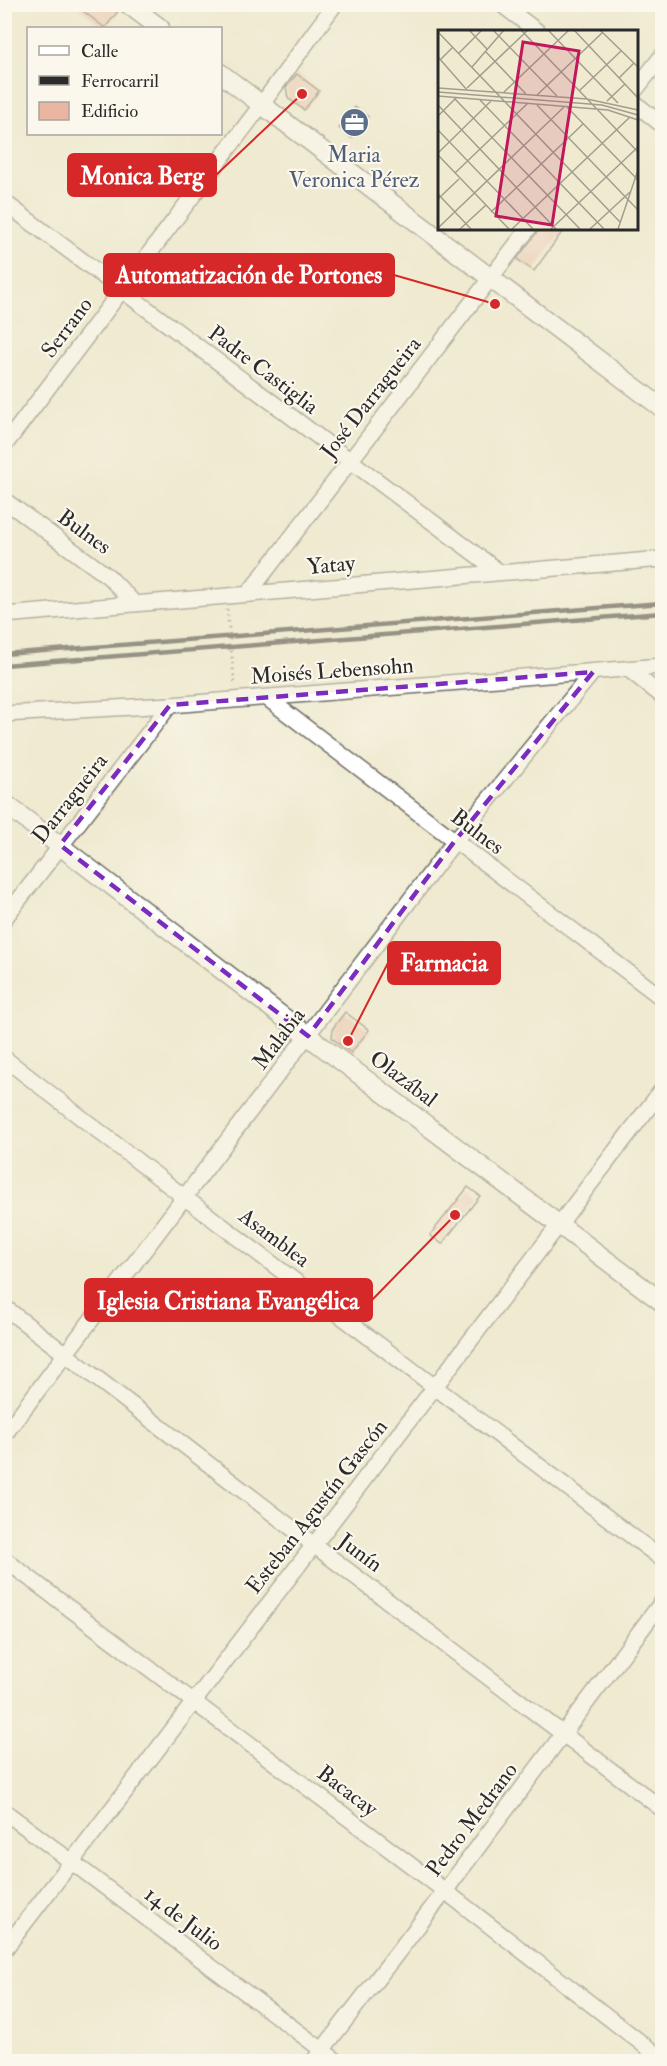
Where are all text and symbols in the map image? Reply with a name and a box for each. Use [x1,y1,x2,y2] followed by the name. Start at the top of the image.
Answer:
[27,27,222,135] legend
[438,30,637,230] inset map
[81,40,119,63] text: Calle
[81,70,159,93] text: Ferrocarril
[81,100,138,123] text: Edificio
[338,106,370,138] office icon: Maria Veronica Pérez
[289,141,420,194] place label: Maria Veronica Pérez
[68,154,216,196] callout: Monica Berg
[79,161,205,192] text: Monica Berg
[104,254,394,296] callout: Automatización de Portones
[115,260,382,291] text: Automatización de Portones
[35,292,99,363] street label: Serrano
[203,319,325,421] street label: Padre Castiglia
[314,330,428,465] street label: José Darragueira
[52,503,117,561] street label: Bulnes
[306,549,356,581] street label: Yatay
[250,651,415,691] street label: Moisés Lebensohn
[26,747,114,849] street label: Darragueira
[445,803,510,861] street label: Bulnes
[388,942,500,984] callout: Farmacia
[400,948,489,979] text: Farmacia
[246,1001,312,1075] street label: Malabia
[364,1044,443,1114] street label: Olazábal
[232,1201,316,1274] street label: Asamblea
[85,1279,372,1321] callout: Iglesia Cristiana Evangélica
[97,1286,360,1317] text: Iglesia Cristiana Evangélica
[240,1414,394,1600] street label: Esteban Agustín Gascón
[332,1526,388,1579] street label: Junín
[420,1757,524,1882] street label: Pedro Medrano
[312,1759,384,1823] street label: Bacacay
[139,1880,228,1957] street label: 14 de Julio

